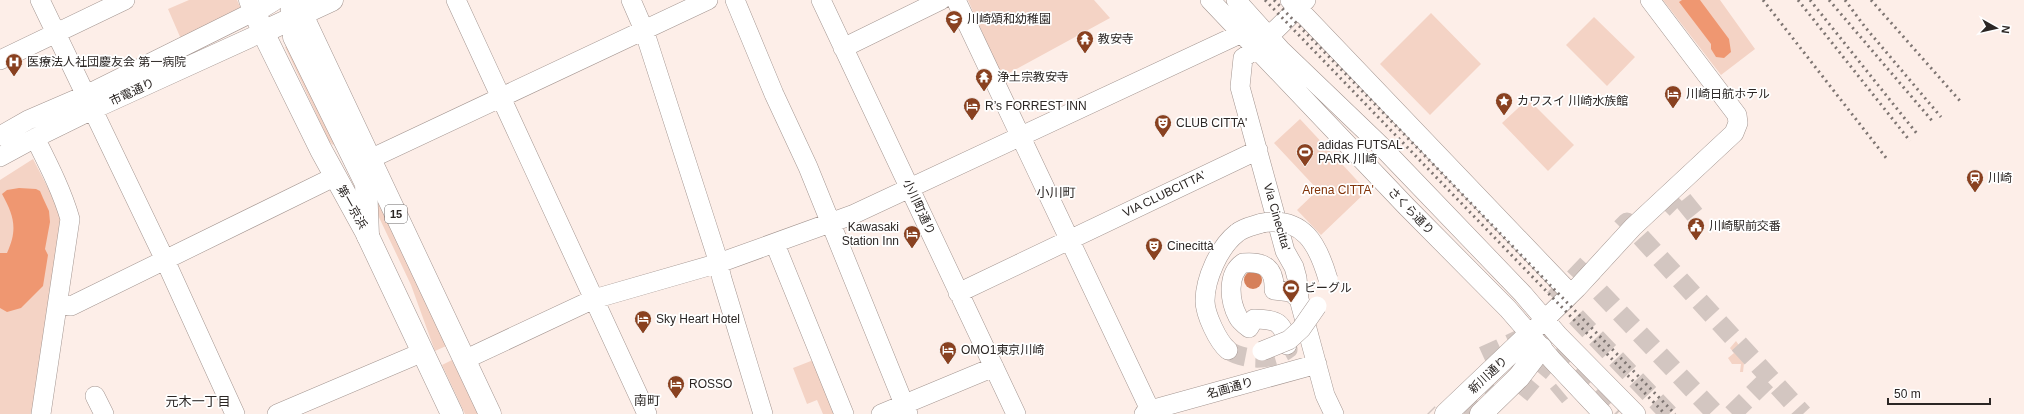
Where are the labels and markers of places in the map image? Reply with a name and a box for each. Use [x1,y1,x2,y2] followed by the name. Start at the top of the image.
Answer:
[944,9,964,34] school or university icon: 川崎頌和幼稚園
[967,12,1051,26] place label: 川崎頌和幼稚園
[1075,29,1095,54] temple icon: 教安寺
[1098,32,1134,46] place label: 教安寺
[4,52,24,77] hospital icon: 医療法人社団慶友会 第一病院
[27,55,186,69] place label: 医療法人社団慶友会 第一病院
[974,67,994,92] temple icon: 浄土宗教安寺
[997,70,1069,84] place label: 浄土宗教安寺
[1663,84,1683,109] hotel icon: 川崎日航ホテル
[1686,87,1770,101] place label: 川崎日航ホテル
[1494,91,1514,116] place icon: カワスイ 川崎水族館
[1517,94,1628,108] place label: カワスイ 川崎水族館
[962,96,982,121] hotel icon: R’s FORREST INN
[985,99,1087,113] place label: R’s FORREST INN
[1153,113,1173,138] theatre icon: CLUB CITTA'
[1176,116,1247,130] place label: CLUB CITTA'
[1318,138,1403,166] place label: adidas FUTSAL PARK 川崎
[1295,142,1315,167] sports icon: adidas FUTSAL PARK 川崎
[1965,168,1985,193] station icon: 川崎
[1988,171,2012,185] place label: 川崎
[1686,216,1706,241] public building icon: 川崎駅前交番
[1709,219,1781,233] place label: 川崎駅前交番
[842,220,899,248] place label: Kawasaki Station Inn
[902,224,922,249] hotel icon: Kawasaki Station Inn
[1144,236,1164,261] theatre icon: Cinecittà
[1167,239,1214,253] place label: Cinecittà
[1281,278,1301,303] sports icon: ビーグル
[1304,281,1352,295] place label: ビーグル
[633,309,653,334] hotel icon: Sky Heart Hotel
[656,312,740,326] place label: Sky Heart Hotel
[938,340,958,365] hotel icon: OMO1東京川崎
[961,343,1044,357] place label: OMO1東京川崎
[666,374,686,399] hotel icon: ROSSO
[689,377,732,391] place label: ROSSO

